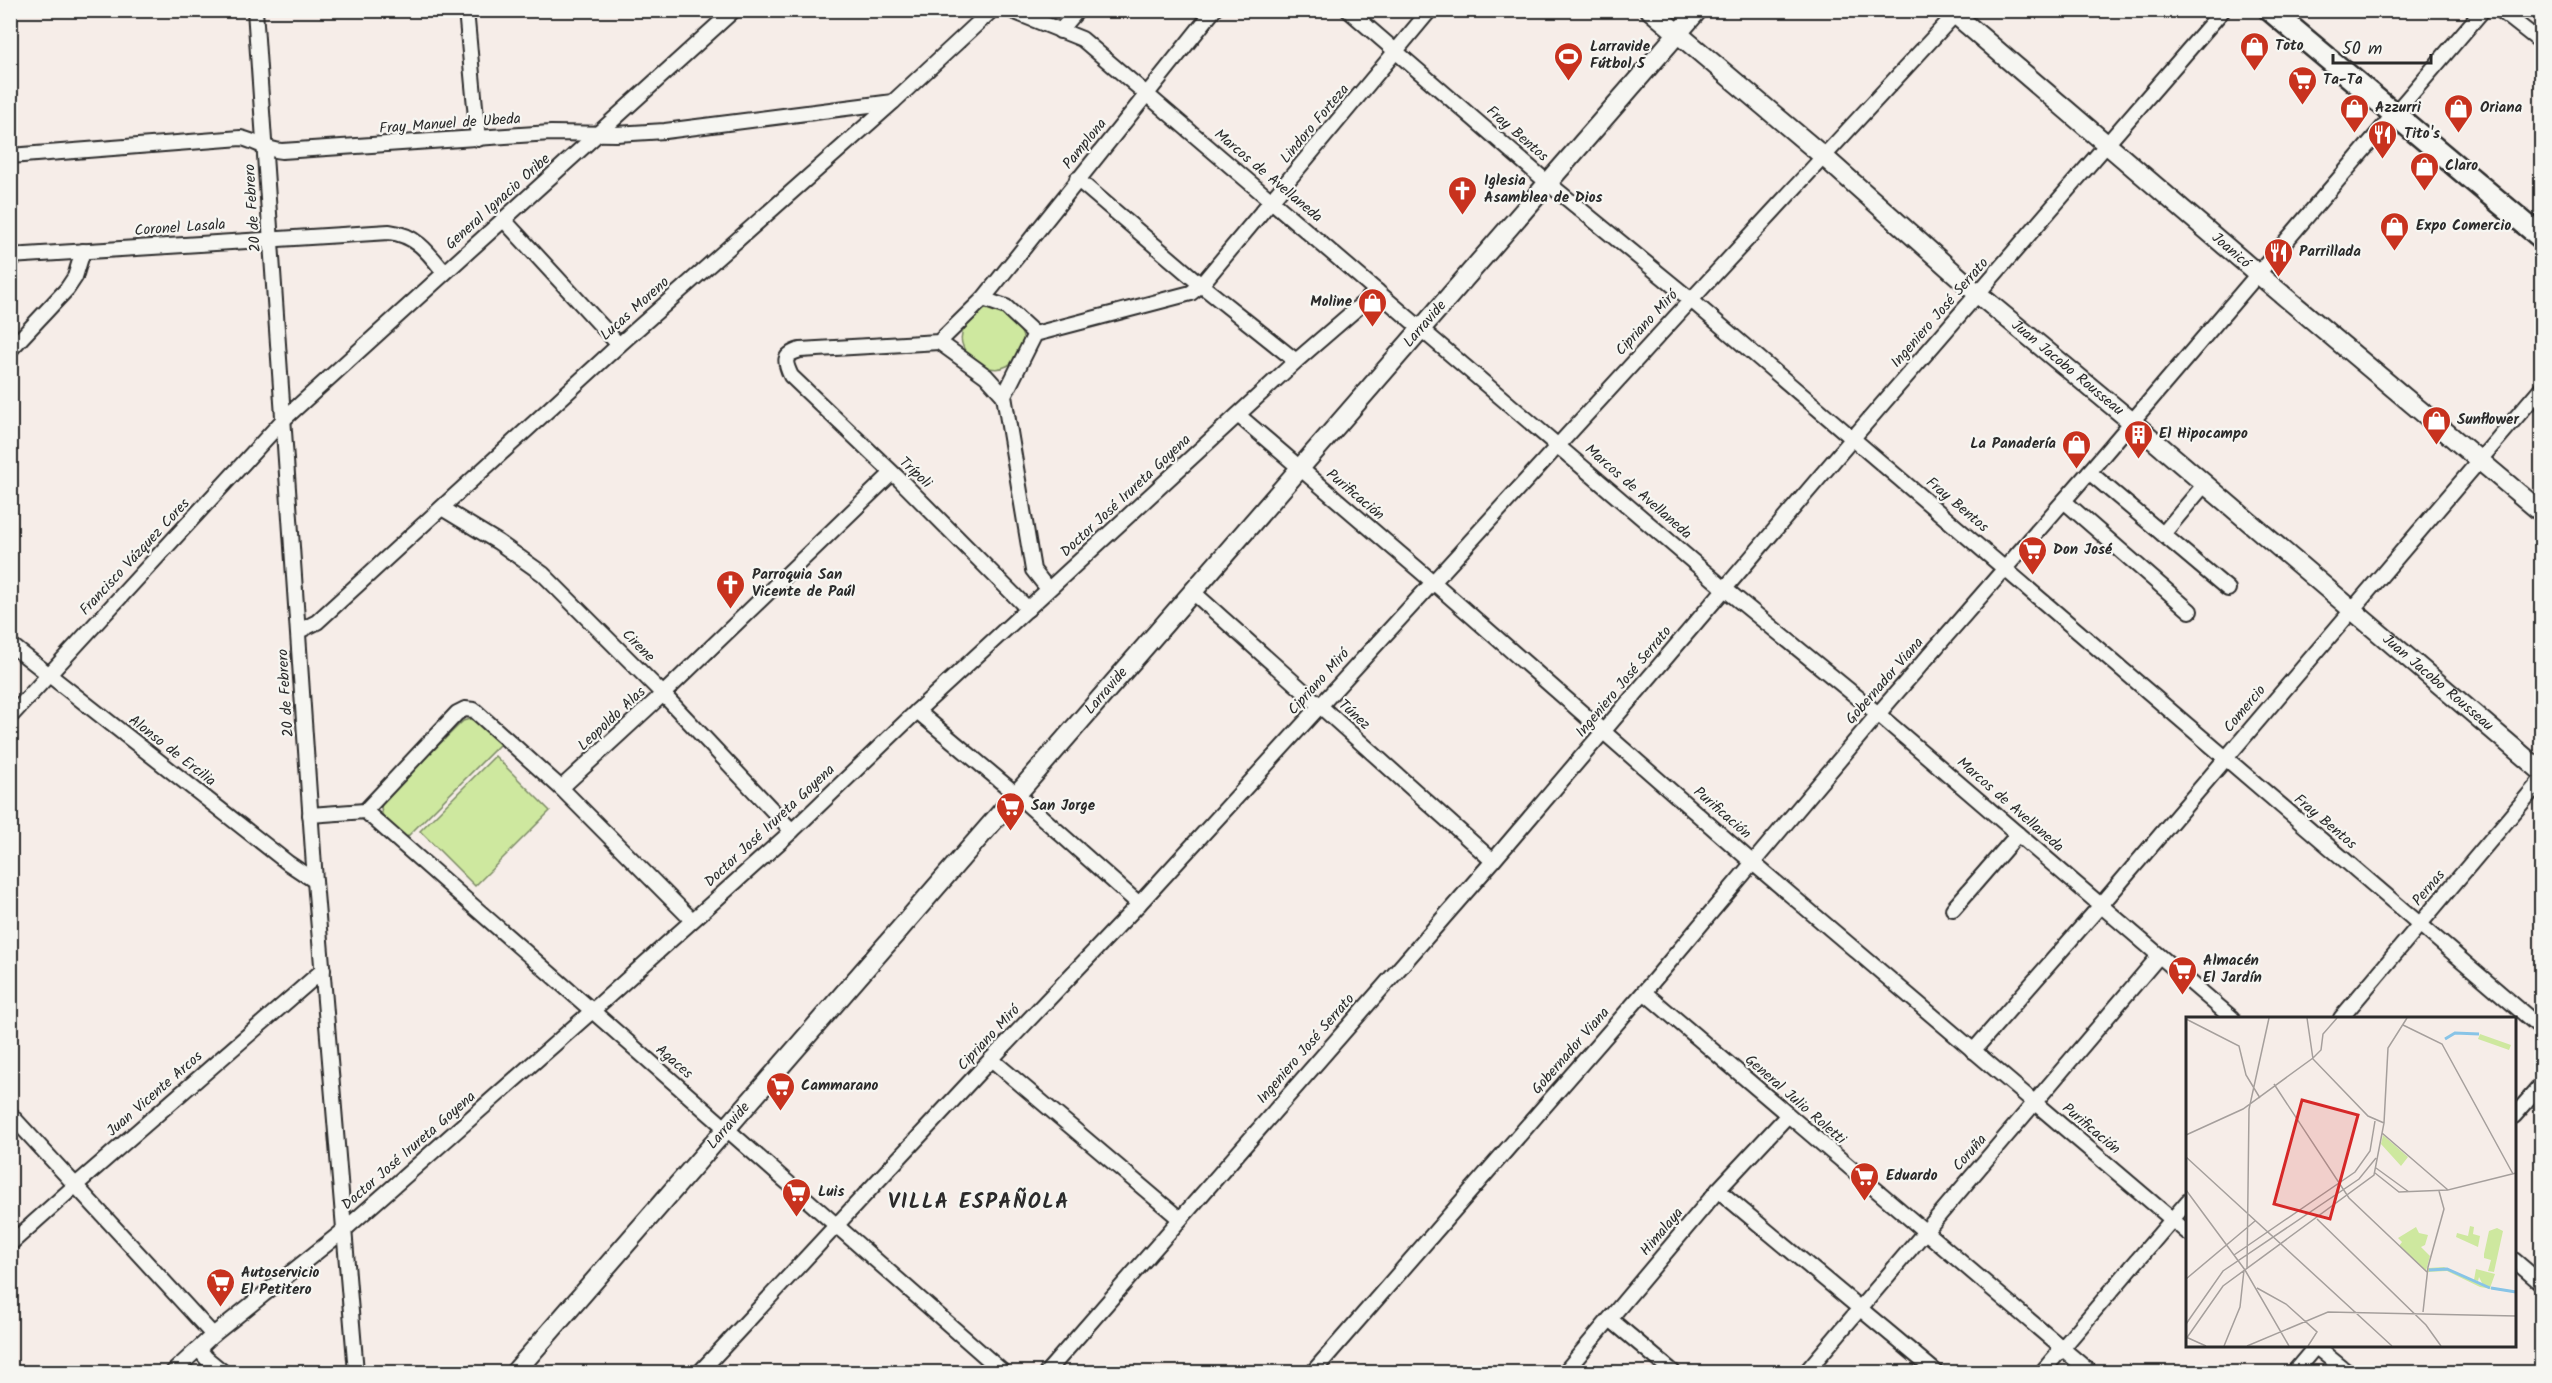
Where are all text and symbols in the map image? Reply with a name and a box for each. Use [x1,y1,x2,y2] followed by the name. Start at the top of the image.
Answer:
[2333,27,2430,65] scale bar
[2238,30,2270,72] shop icon: Toto
[2275,34,2304,58] place label: Toto
[1590,35,1651,76] place label: Larravide Fútbol 5
[2342,35,2382,64] text: 50 m
[1553,40,1585,82] sports icon: Larravide Fútbol 5
[2286,64,2318,106] supermarket icon: Ta-Ta
[2323,68,2363,92] place label: Ta-Ta
[1274,79,1356,169] street label: Lindoro Forteza
[2338,92,2370,134] shop icon: Azzurri
[2443,92,2475,134] shop icon: Oriana
[2375,96,2422,120] place label: Azzurri
[2480,96,2523,120] place label: Oriana
[1480,100,1554,168] street label: Fray Bentos
[378,107,522,141] street label: Fray Manuel de Ubeda
[1057,113,1113,175] street label: Pamplona
[2367,118,2399,160] restaurant icon: Tito's
[2404,122,2440,146] place label: Tito's
[1208,123,1328,229] street label: Marcos de Avellaneda
[440,148,556,256] street label: General Ignacio Oribe
[2408,150,2440,192] shop icon: Claro
[2445,154,2478,178] place label: Claro
[238,163,268,253] street label: 20 de Febrero
[1484,169,1603,210] place label: Iglesia Asamblea de Dios
[1447,174,1479,216] church icon: Iglesia Asamblea de Dios
[2379,210,2411,252] shop icon: Expo Comercio
[134,213,226,243] street label: Coronel Lasala
[2416,214,2511,238] place label: Expo Comercio
[2206,227,2257,276] street label: Joanicó
[2262,236,2294,278] restaurant icon: Parrillada
[2299,240,2361,264] place label: Parrillada
[1885,252,1995,374] street label: Ingeniero José Serrato
[595,271,675,347] street label: Lucas Moreno
[1610,283,1685,362] street label: Cipriano Miró
[1357,286,1389,328] shop icon: Moline
[1310,290,1353,314] place label: Moline
[1398,295,1453,353] street label: Larravide
[2006,314,2129,422] street label: Juan Jacobo Rousseau
[2420,404,2452,446] shop icon: Sunflower
[2457,408,2519,432] place label: Sunflower
[2122,418,2154,460] building icon: El Hipocampo
[2159,422,2248,446] place label: El Hipocampo
[2061,428,2093,470] shop icon: La Panadería
[1055,429,1197,563] street label: Doctor José Irureta Goyena
[1970,432,2056,456] place label: La Panadería
[1579,438,1697,546] street label: Marcos de Avellaneda
[893,451,938,496] street label: Trípoli
[1320,463,1390,527] street label: Purificación
[1920,471,1994,539] street label: Fray Bentos
[74,492,196,621] street label: Francisco Vázquez Cores
[2016,534,2048,576] supermarket icon: Don José
[2053,538,2113,562] place label: Don José
[752,563,855,604] place label: Parroquia San Vicente de Paúl
[715,568,747,610] church icon: Parroquia San Vicente de Paúl
[1570,621,1678,743] street label: Ingeniero José Serrato
[616,624,660,668] street label: Cirene
[2377,628,2499,738] street label: Juan Jacobo Rousseau
[1840,632,1930,730] street label: Gobernador Viana
[1282,642,1357,721] street label: Cipriano Miró
[271,648,301,738] street label: 20 de Febrero
[1079,662,1134,720] street label: Larravide
[2218,680,2272,738] street label: Comercio
[572,681,652,757] street label: Leopoldo Alas
[1332,694,1376,736] street label: Túnez
[123,709,221,793] street label: Alonso de Ercilia
[1951,751,2069,859] street label: Marcos de Avellaneda
[699,759,841,893] street label: Doctor José Irureta Goyena
[1688,781,1756,845] street label: Purificación
[2288,788,2362,856] street label: Fray Bentos
[994,790,1026,832] supermarket icon: San Jorge
[1031,794,1096,818] place label: San Jorge
[2407,864,2452,912] street label: Pernas
[2203,949,2262,990] place label: Almacén El Jardín
[2166,954,2198,996] supermarket icon: Almacén El Jardín
[1251,988,1361,1110] street label: Ingeniero José Serrato
[952,998,1027,1077] street label: Cipriano Miró
[1526,1002,1616,1100] street label: Gobernador Viana
[2186,1017,2516,1347] inset map
[650,1039,699,1086] street label: Agaces
[102,1045,209,1143] street label: Juan Vicente Arcos
[1739,1049,1852,1152] street label: General Julio Roletti
[764,1070,796,1112] supermarket icon: Cammarano
[801,1074,879,1098] place label: Cammarano
[336,1086,482,1216] street label: Doctor José Irureta Goyena
[701,1097,756,1155] street label: Larravide
[2056,1097,2126,1161] street label: Purificación
[1947,1129,1993,1177] street label: Coruña
[1849,1160,1881,1202] supermarket icon: Eduardo
[1886,1164,1938,1188] place label: Eduardo
[781,1176,813,1218] supermarket icon: Luis
[818,1180,844,1204] place label: Luis
[888,1186,1070,1219] district label: VILLA ESPAÑOLA
[1634,1202,1690,1262] street label: Himalaya
[241,1261,320,1302] place label: Autoservicio El Petitero
[204,1266,236,1308] supermarket icon: Autoservicio El Petitero

